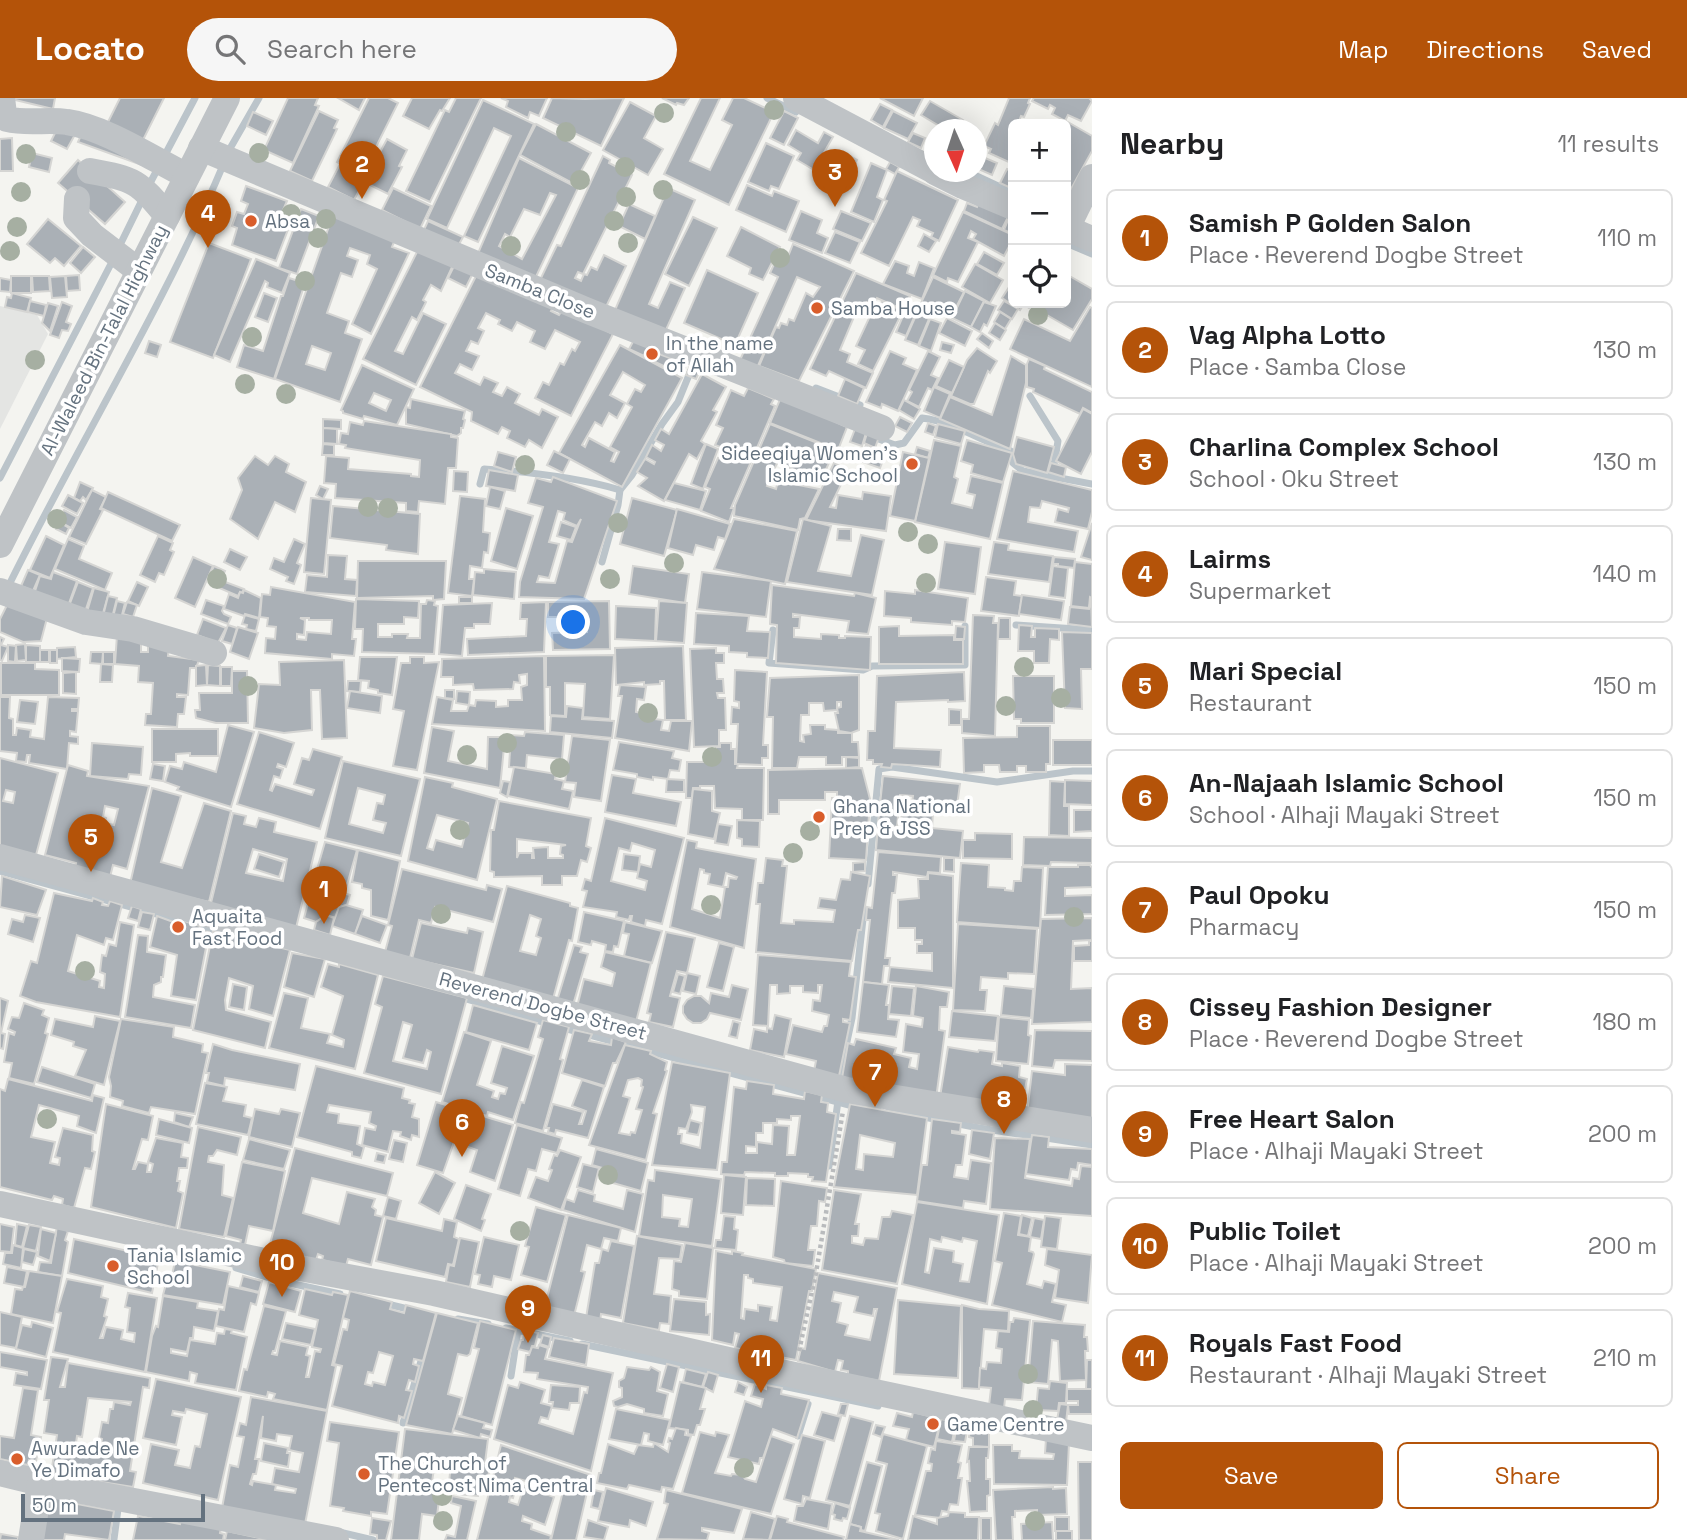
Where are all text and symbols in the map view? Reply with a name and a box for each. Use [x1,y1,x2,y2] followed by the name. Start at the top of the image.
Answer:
[187,18,677,81] search box
[35,28,145,70] text: Locato
[211,30,249,68] icon: search
[267,32,417,66] text: Search here
[1338,34,1388,65] text: Map
[1426,34,1544,65] text: Directions
[1582,34,1652,65] text: Saved
[924,119,987,182] north arrow
[1008,119,1071,308] map controls
[1008,119,1071,182] button: +
[1120,124,1224,163] text: Nearby
[1557,129,1659,159] text: 11 results
[339,141,385,199] pin: 2
[812,149,858,207] pin: 3
[1008,182,1071,245] button: −
[185,190,231,248] pin: 4
[1189,206,1471,240] text: Samish P Golden Salon
[265,209,310,234] place label: Absa
[243,213,259,229] marker: Absa
[35,220,173,460] street label: Al-Waleed Bin-Talal Highway
[1140,223,1150,253] text: 1
[1597,223,1657,253] text: 110 m
[1189,240,1524,270] text: Place · Reverend Dogbe Street
[1008,245,1071,308] button: locate
[481,258,599,324] street label: Samba Close
[831,296,955,321] place label: Samba House
[809,300,825,316] marker: Samba House
[1189,318,1386,352] text: Vag Alpha Lotto
[666,331,774,378] place label: In the name of Allah
[1138,335,1152,365] text: 2
[1593,335,1657,365] text: 130 m
[644,346,660,362] marker: In the name of Allah
[1189,352,1406,382] text: Place · Samba Close
[1189,430,1499,464] text: Charlina Complex School
[721,441,898,488] place label: Sideeqiya Women's Islamic School
[1138,447,1152,477] text: 3
[1593,447,1657,477] text: 130 m
[904,456,920,472] marker: Sideeqiya Women's Islamic School
[1189,464,1399,494] text: School · Oku Street
[1189,542,1271,576] text: Lairms
[1138,559,1152,589] text: 4
[1593,559,1657,589] text: 140 m
[1189,576,1331,606] text: Supermarket
[556,605,590,639] your location
[1189,654,1342,688] text: Mari Special
[1138,671,1152,701] text: 5
[1593,671,1657,701] text: 150 m
[1189,688,1312,718] text: Restaurant
[1189,766,1504,800] text: An-Najaah Islamic School
[1138,783,1152,813] text: 6
[1593,783,1657,813] text: 150 m
[833,794,971,841] place label: Ghana National Prep & JSS
[1189,800,1500,830] text: School · Alhaji Mayaki Street
[811,809,827,825] marker: Ghana National Prep & JSS
[68,814,114,872] pin: 5
[301,866,347,924] pin: 1
[1189,878,1329,912] text: Paul Opoku
[1139,895,1151,925] text: 7
[1593,895,1657,925] text: 150 m
[192,904,282,951] place label: Aquaita Fast Food
[1189,912,1299,942] text: Pharmacy
[170,919,186,935] marker: Aquaita Fast Food
[437,966,649,1046] street label: Reverend Dogbe Street
[1189,990,1492,1024] text: Cissey Fashion Designer
[1138,1007,1152,1037] text: 8
[1593,1007,1657,1037] text: 180 m
[1189,1024,1524,1054] text: Place · Reverend Dogbe Street
[852,1049,898,1107] pin: 7
[981,1076,1027,1134] pin: 8
[439,1099,485,1157] pin: 6
[1189,1102,1395,1136] text: Free Heart Salon
[1138,1119,1152,1149] text: 9
[1588,1119,1657,1149] text: 200 m
[1189,1136,1484,1166] text: Place · Alhaji Mayaki Street
[1189,1214,1341,1248] text: Public Toilet
[1132,1231,1158,1261] text: 10
[1588,1231,1657,1261] text: 200 m
[259,1239,305,1297] pin: 10
[127,1243,242,1290] place label: Tania Islamic School
[1189,1248,1484,1278] text: Place · Alhaji Mayaki Street
[105,1258,121,1274] marker: Tania Islamic School
[505,1285,551,1343] pin: 9
[1189,1326,1402,1360] text: Royals Fast Food
[738,1335,784,1393] pin: 11
[1135,1343,1155,1373] text: 11
[1593,1343,1657,1373] text: 210 m
[1189,1360,1547,1390] text: Restaurant · Alhaji Mayaki Street
[947,1412,1065,1437] place label: Game Centre
[925,1416,941,1432] marker: Game Centre
[31,1436,139,1483] place label: Awurade Ne Ye Dimafo
[1120,1442,1383,1509] button: Save
[1397,1442,1659,1509] button: Share
[9,1451,25,1467] marker: Awurade Ne Ye Dimafo
[378,1451,593,1498] place label: The Church of Pentecost Nima Central
[356,1466,372,1482] marker: The Church of Pentecost Nima Central
[21,1491,205,1523] scale bar
[32,1493,77,1518] text: 50 m

